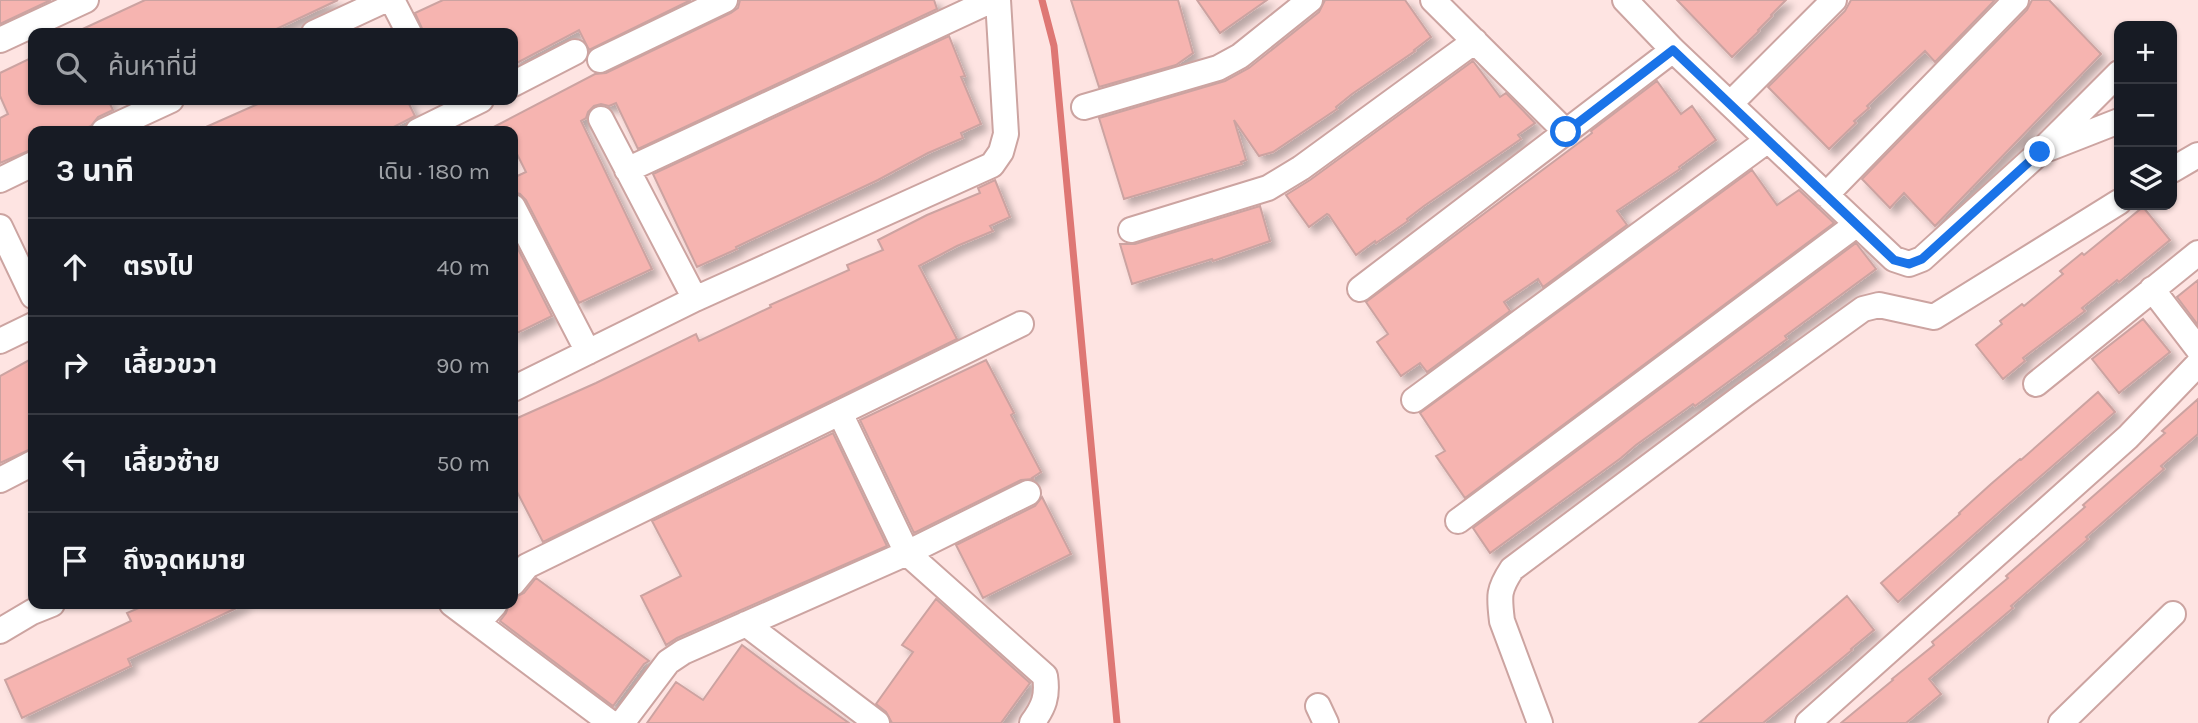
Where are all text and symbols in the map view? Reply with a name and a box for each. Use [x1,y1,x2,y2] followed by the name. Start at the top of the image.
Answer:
[2114,21,2177,210] map controls
[2114,21,2177,84] button: +
[28,28,518,105] search box
[52,48,90,86] icon: search
[108,51,198,82] text: ค้นหาที่นี่
[2114,84,2177,147] button: −
[1550,116,1581,147] route start
[2024,136,2055,167] route end
[2114,147,2177,210] button: layers
[56,153,134,189] text: 3 นาที
[378,158,490,185] text: เดิน · 180 m
[56,248,94,286] icon: ahead
[123,251,194,282] text: ตรงไป
[437,254,490,281] text: 40 m
[56,346,94,384] icon: right
[123,349,217,380] text: เลี้ยวขวา
[436,352,490,379] text: 90 m
[56,444,94,482] icon: left
[123,447,220,478] text: เลี้ยวซ้าย
[436,450,490,477] text: 50 m
[56,542,94,580] icon: arrive
[123,545,246,576] text: ถึงจุดหมาย

